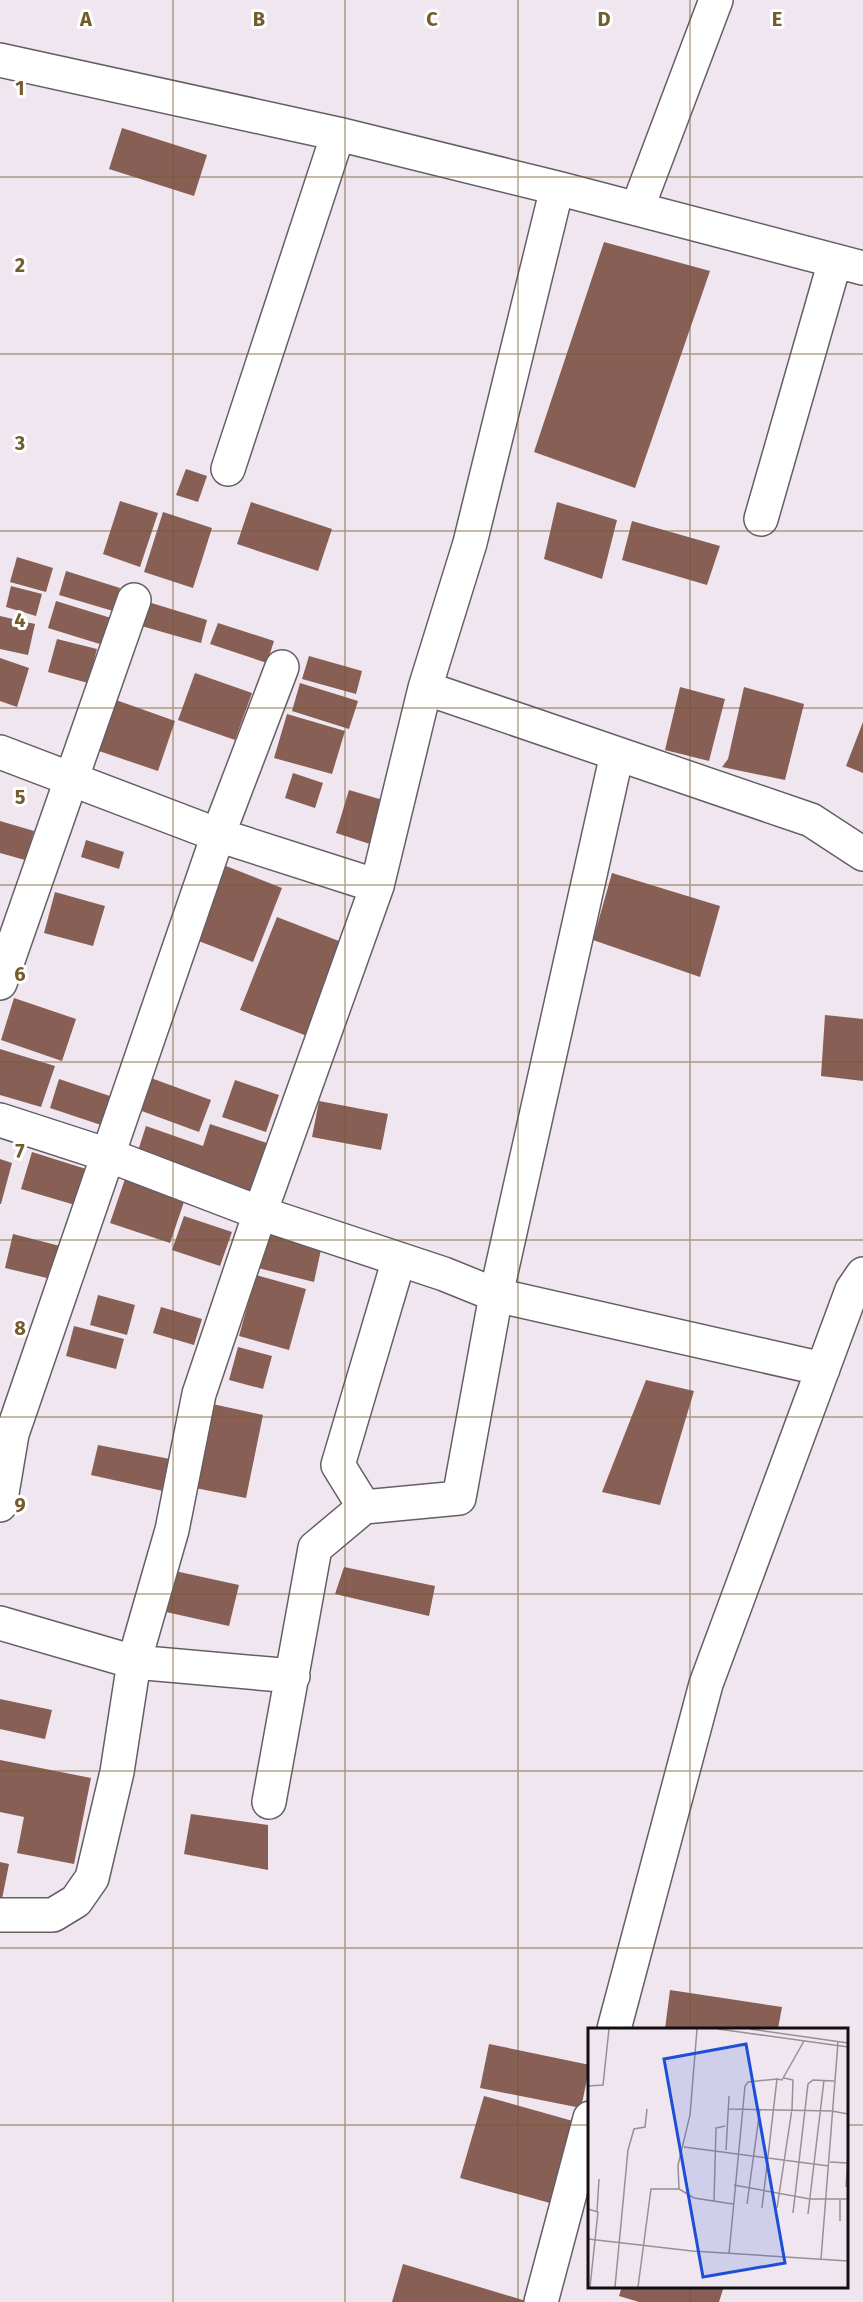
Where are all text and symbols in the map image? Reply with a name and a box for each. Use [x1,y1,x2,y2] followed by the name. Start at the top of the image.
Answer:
[79,7,93,31] text: A
[253,7,265,31] text: B
[426,7,438,31] text: C
[597,7,611,31] text: D
[772,7,782,31] text: E
[15,76,25,100] text: 1
[15,253,25,277] text: 2
[14,431,25,455] text: 3
[14,608,26,632] text: 4
[15,785,26,809] text: 5
[14,962,26,986] text: 6
[15,1139,25,1163] text: 7
[14,1316,26,1340] text: 8
[14,1493,26,1517] text: 9
[588,2028,848,2287] inset map

